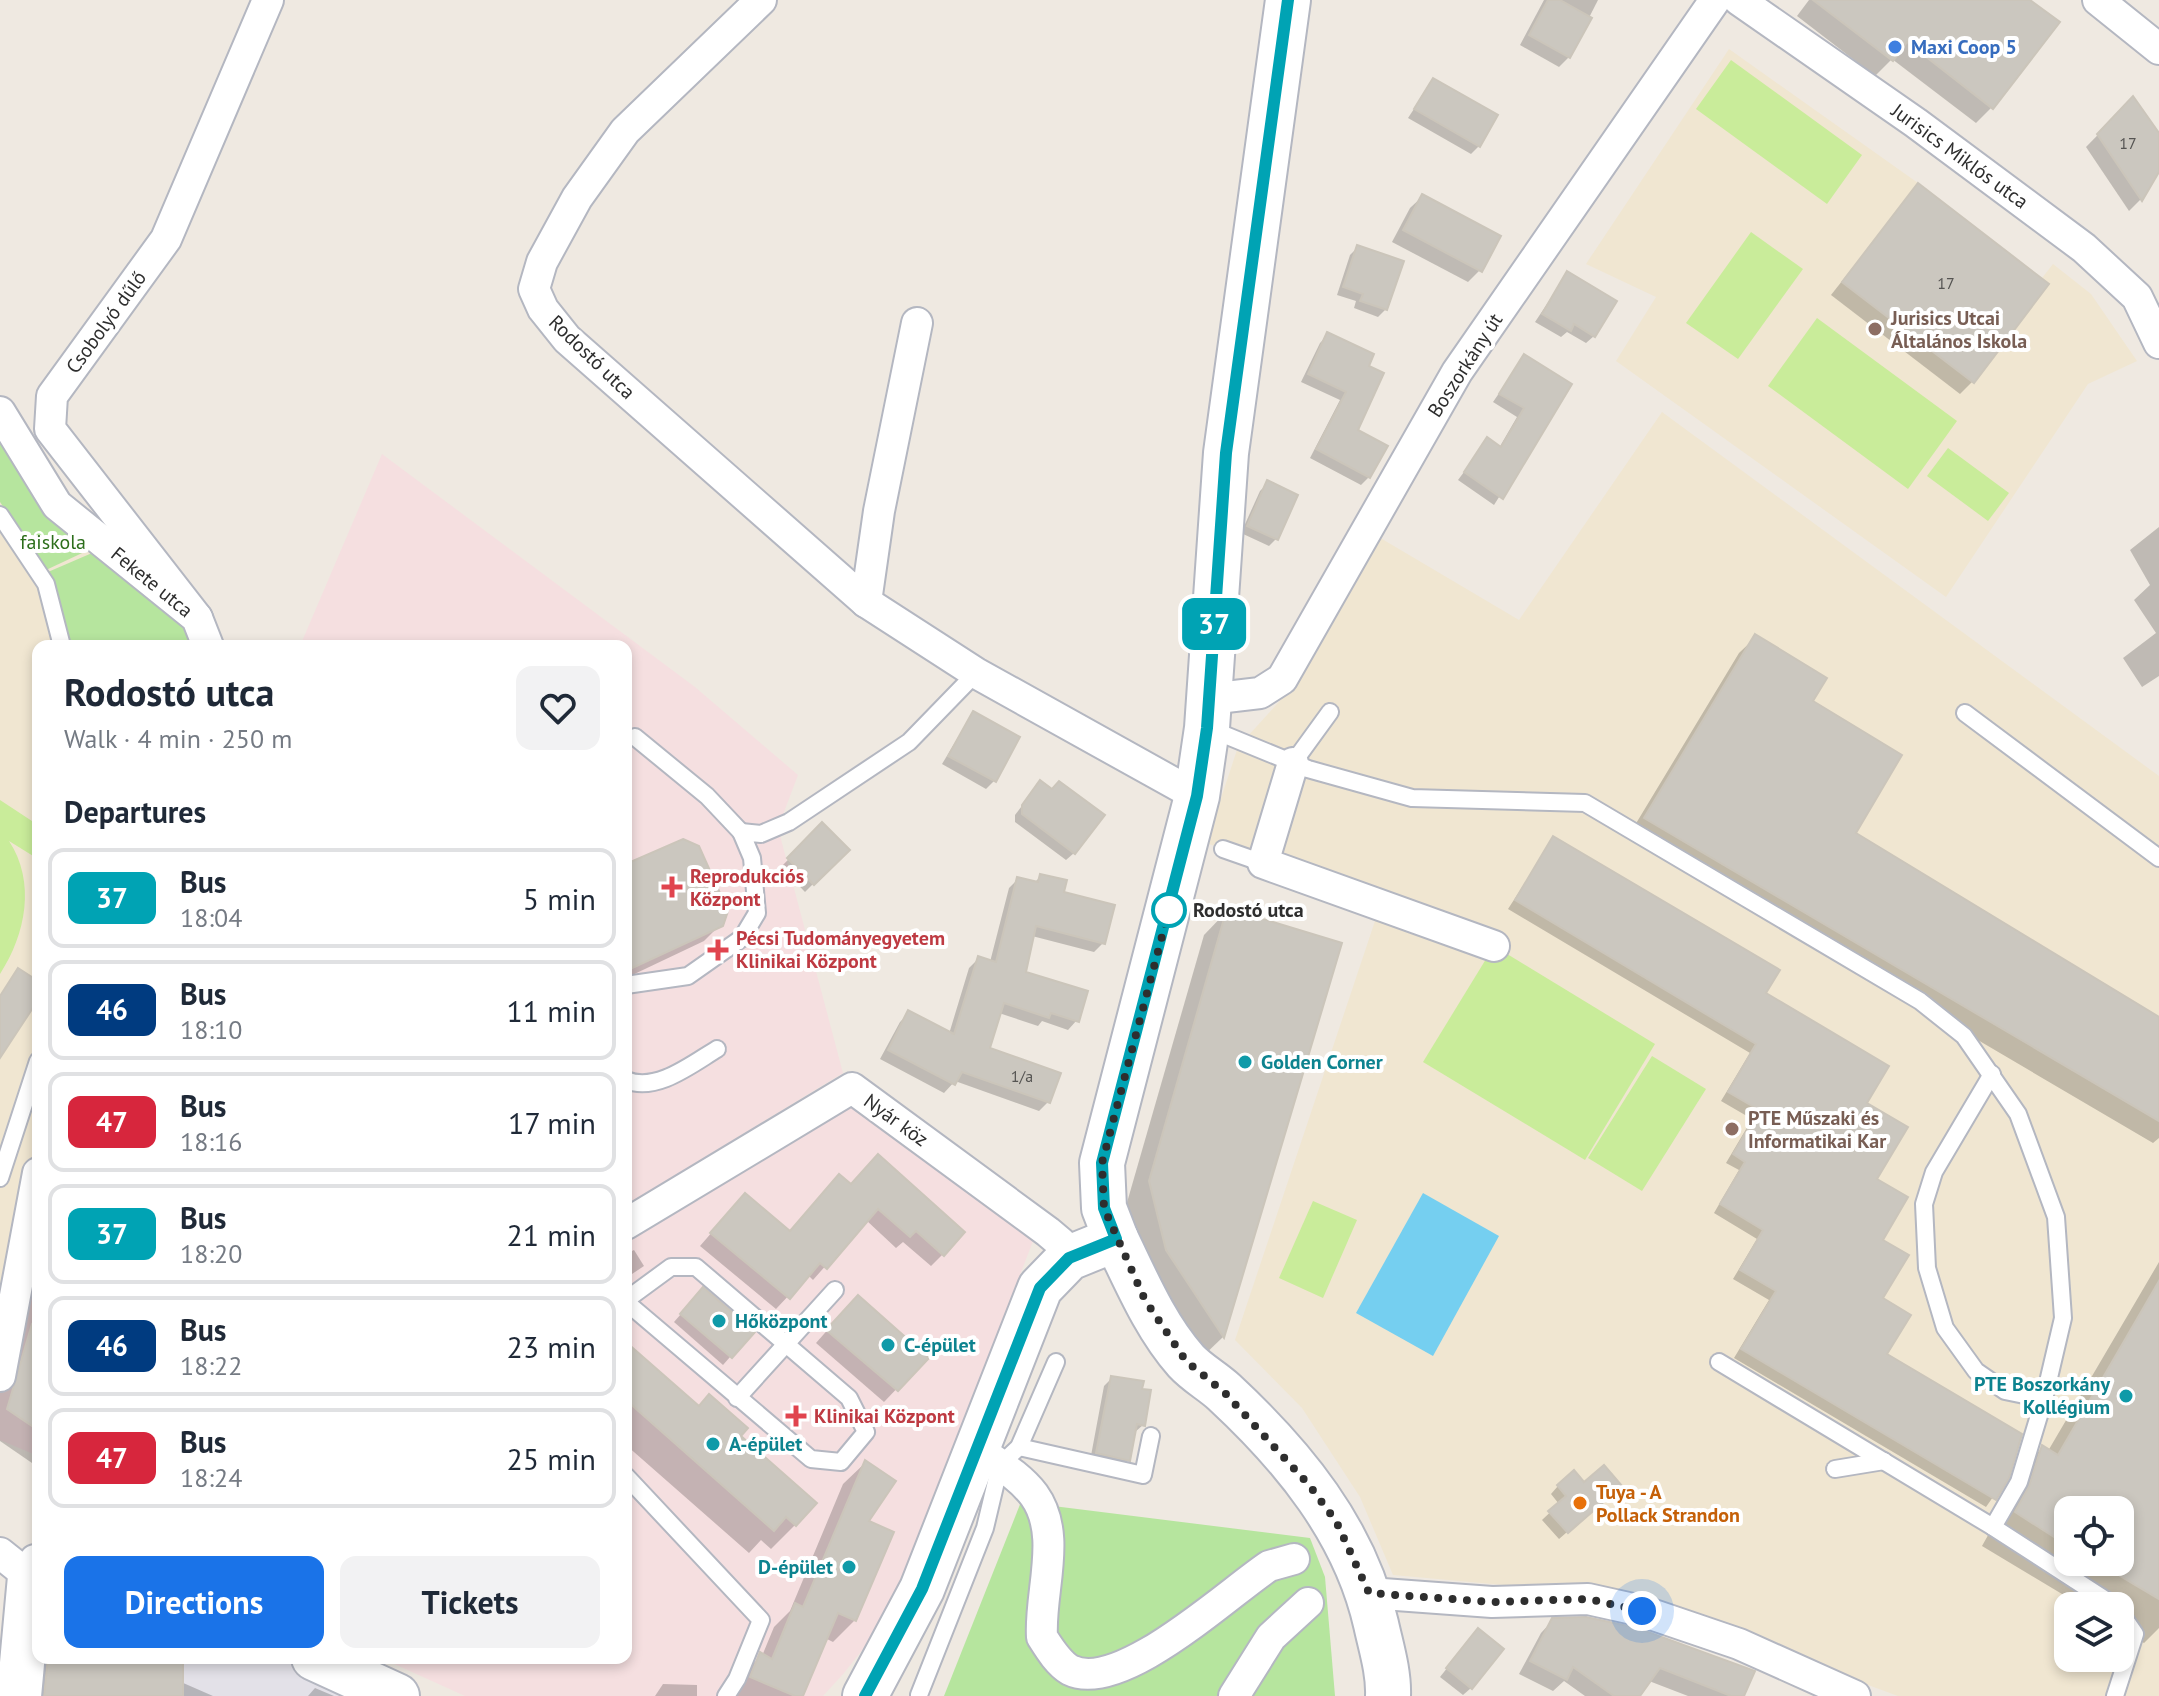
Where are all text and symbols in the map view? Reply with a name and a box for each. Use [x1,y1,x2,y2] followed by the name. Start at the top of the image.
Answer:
[1911,34,2017,60] place label: Maxi Coop 5
[1886,38,1904,56] marker: Maxi Coop 5
[1886,97,2033,214] street label: Jurisics Miklós utca
[2119,133,2137,153] house number: 17
[60,265,152,379] street label: Csobolyó dűlő
[1937,273,1955,293] house number: 17
[1890,305,2027,354] place label: Jurisics Utcai Általános Iskola
[1422,308,1508,422] street label: Boszorkány út
[543,309,641,405] street label: Rodostó utca
[1866,320,1884,338] marker: Jurisics Utcai Általános Iskola
[20,529,86,555] park label: faiskola
[106,541,198,623] street label: Fekete utca
[1178,598,1250,650] line badge: 37
[1198,605,1230,642] text: 37
[516,666,600,750] button: heart
[64,667,274,716] text: Rodostó utca
[64,722,292,755] text: Walk · 4 min · 250 m
[64,792,206,831] text: Departures
[180,862,227,901] text: Bus
[690,863,804,912] place label: Reprodukciós Központ
[661,876,683,898] marker: Reprodukciós Központ
[96,879,128,916] text: 37
[523,879,596,918] text: 5 min
[1152,893,1186,927] marker: Rodostó utca
[1193,897,1304,923] place label: Rodostó utca
[180,901,242,934] text: 18:04
[736,925,945,974] place label: Pécsi Tudományegyetem Klinikai Központ
[707,939,729,961] marker: Pécsi Tudományegyetem Klinikai Központ
[180,974,227,1013] text: Bus
[96,991,128,1028] text: 46
[506,991,596,1030] text: 11 min
[180,1013,242,1046] text: 18:10
[1261,1049,1383,1075] place label: Golden Corner
[1236,1053,1254,1071] marker: Golden Corner
[1011,1066,1033,1086] house number: 1/a
[180,1086,227,1125] text: Bus
[859,1088,933,1152] street label: Nyár köz
[96,1103,128,1140] text: 47
[508,1103,596,1142] text: 17 min
[1748,1105,1886,1154] place label: PTE Műszaki és Informatikai Kar
[1723,1120,1741,1138] marker: PTE Műszaki és Informatikai Kar
[180,1125,242,1158] text: 18:16
[180,1198,227,1237] text: Bus
[96,1215,128,1252] text: 37
[506,1215,596,1254] text: 21 min
[180,1237,242,1270] text: 18:20
[735,1308,828,1334] place label: Hőközpont
[180,1310,227,1349] text: Bus
[710,1312,728,1330] marker: Hőközpont
[96,1327,128,1364] text: 46
[506,1327,596,1366] text: 23 min
[904,1332,976,1358] place label: C-épület
[879,1336,897,1354] marker: C-épület
[180,1349,242,1382] text: 18:22
[1974,1371,2110,1420] place label: PTE Boszorkány Kollégium
[2117,1387,2135,1405] marker: PTE Boszorkány Kollégium
[814,1403,955,1429] place label: Klinikai Központ
[785,1405,807,1427] marker: Klinikai Központ
[180,1422,227,1461] text: Bus
[729,1431,802,1457] place label: A-épület
[704,1435,722,1453] marker: A-épület
[96,1439,128,1476] text: 47
[506,1439,596,1478] text: 25 min
[180,1461,242,1494] text: 18:24
[1596,1479,1740,1528] place label: Tuya - A Pollack Strandon
[1571,1494,1589,1512] marker: Tuya - A Pollack Strandon
[2054,1496,2134,1672] map controls
[2054,1496,2134,1576] button: locate
[758,1554,833,1580] place label: D-épület
[64,1556,324,1648] button: Directions
[340,1556,600,1648] button: Tickets
[840,1558,858,1576] marker: D-épület
[1622,1591,1662,1631] your location
[2054,1592,2134,1672] button: layers

